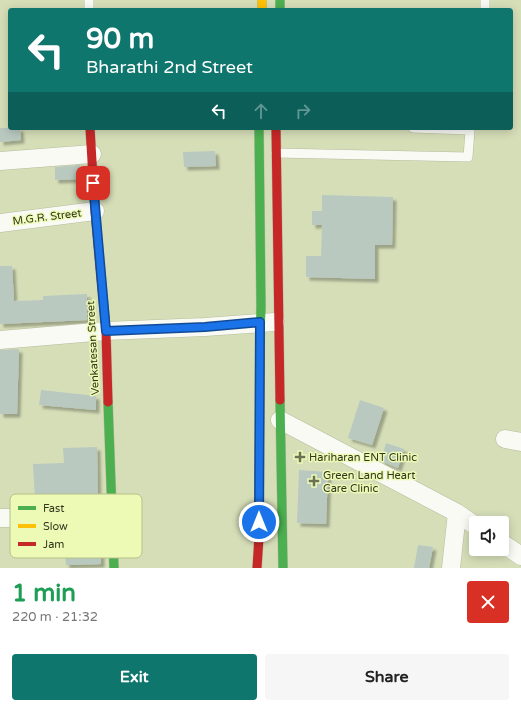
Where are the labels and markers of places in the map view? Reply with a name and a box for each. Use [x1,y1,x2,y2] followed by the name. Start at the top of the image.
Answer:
[76,166,110,200] pin
[294,451,306,463] marker: Hariharan ENT Clinic
[309,451,417,464] place label: Hariharan ENT Clinic
[323,469,415,495] place label: Green Land Heart Care Clinic
[308,475,320,487] marker: Green Land Heart Care Clinic

